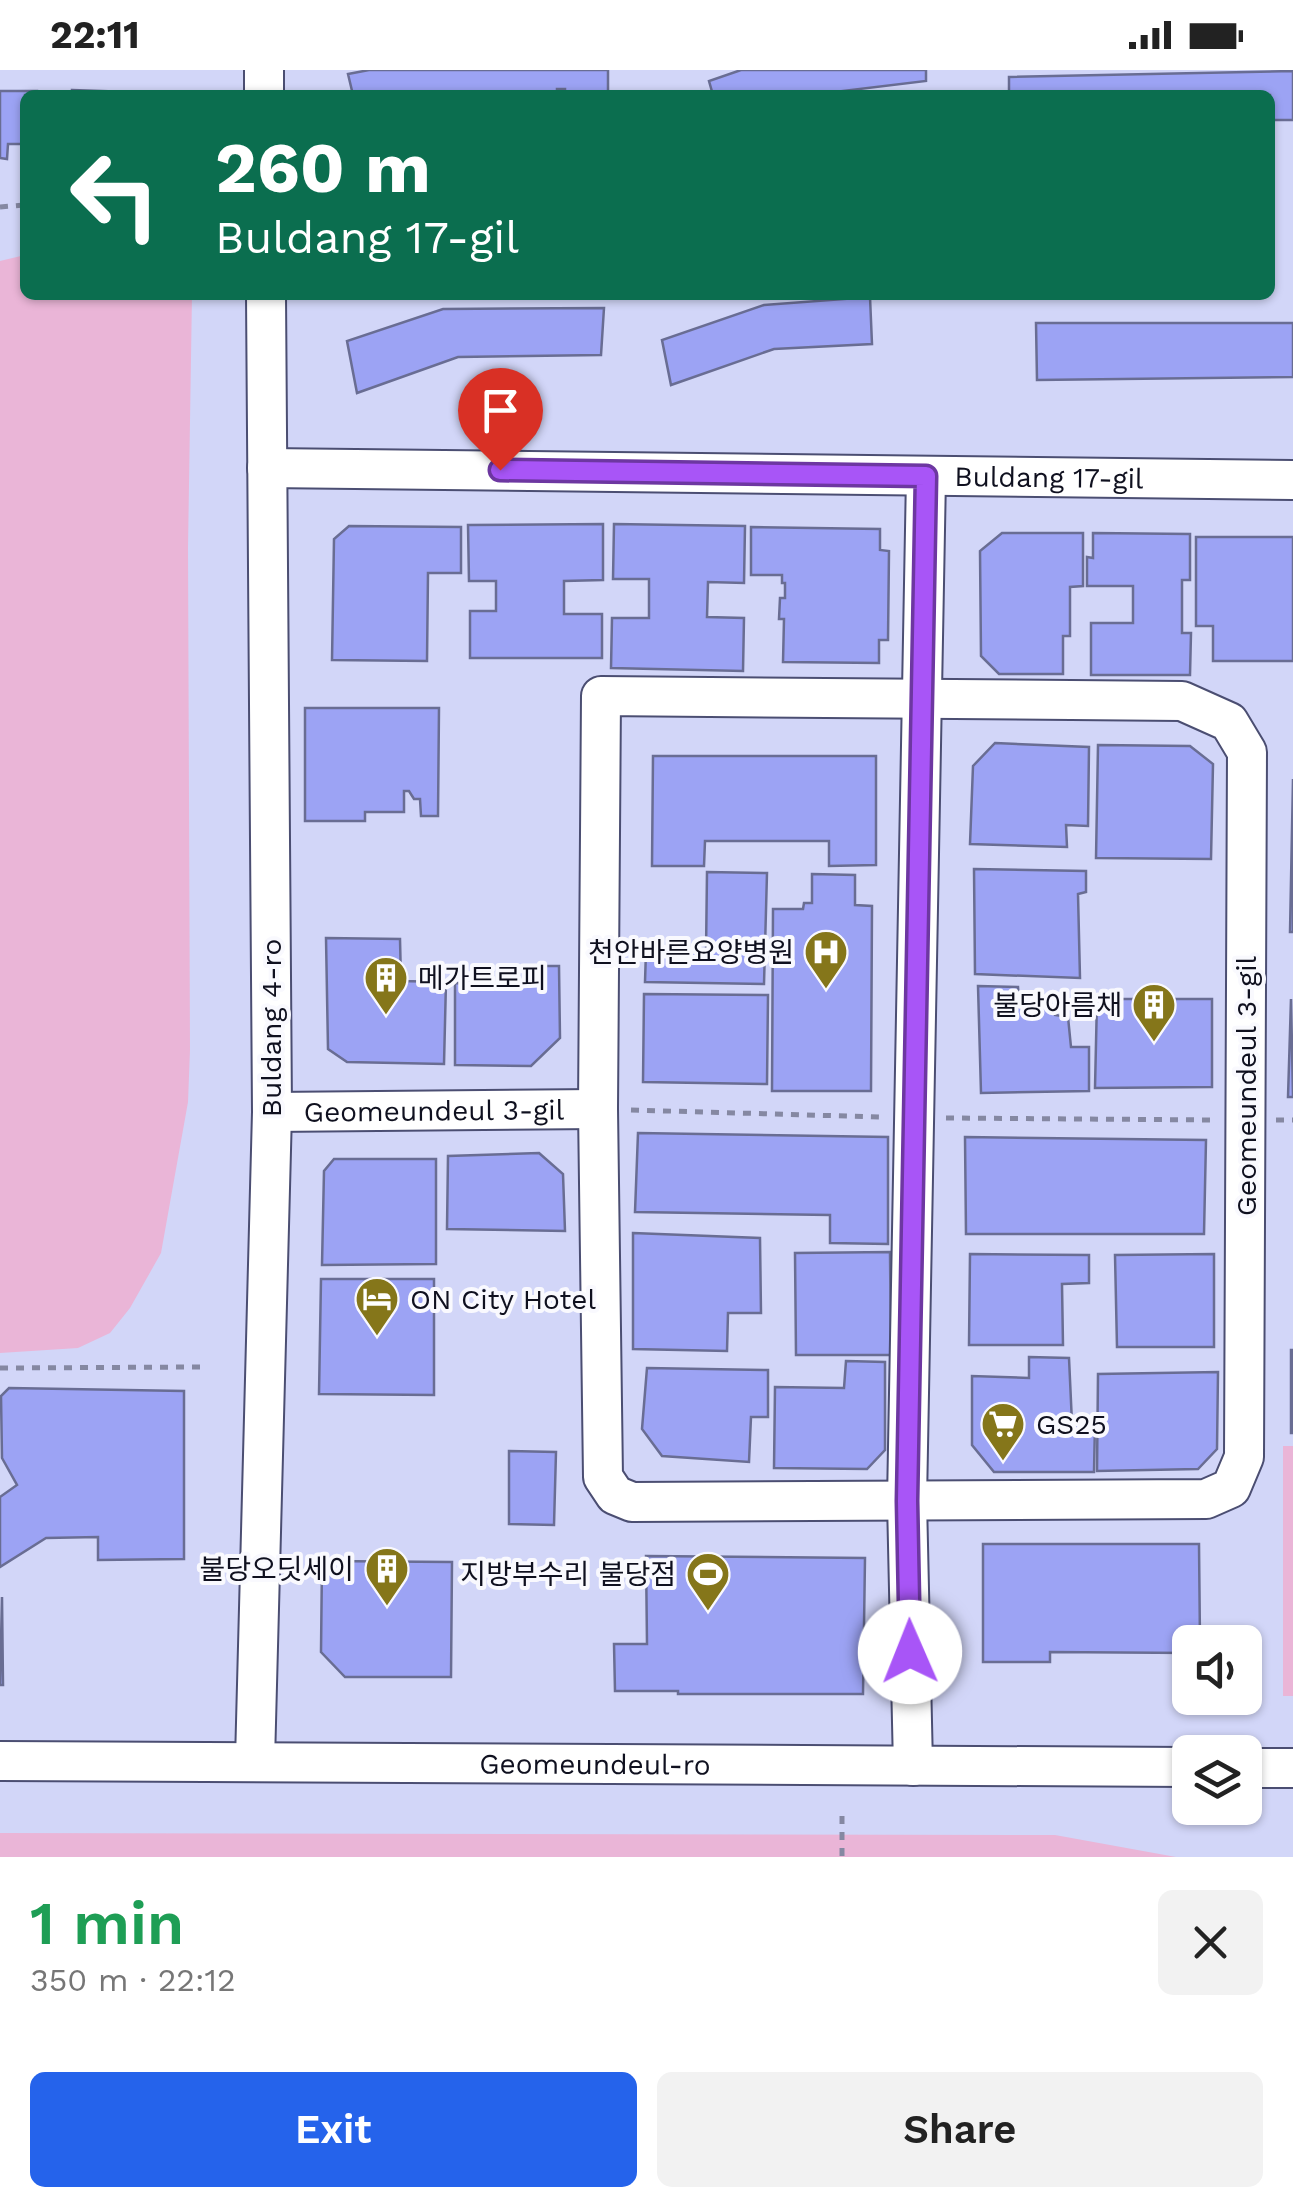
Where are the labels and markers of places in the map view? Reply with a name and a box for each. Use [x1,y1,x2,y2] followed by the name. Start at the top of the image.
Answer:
[458,368,543,471] pin
[803,929,849,990] hospital icon: 천안바른요양병원
[588,936,794,969] place label: 천안바른요양병원
[363,955,409,1016] building icon: 메가트로피
[418,962,547,995] place label: 메가트로피
[1131,982,1177,1043] building icon: 불당아름채
[993,989,1122,1022] place label: 불당아름채
[354,1276,400,1337] hotel icon: ON City Hotel
[410,1283,596,1316] place label: ON City Hotel
[980,1401,1026,1462] supermarket icon: GS25
[1036,1408,1107,1441] place label: GS25
[364,1546,410,1607] building icon: 불당오딧세이
[685,1551,731,1612] sports icon: 지방부수리 불당점
[199,1553,354,1586] place label: 불당오딧세이
[460,1558,676,1591] place label: 지방부수리 불당점

